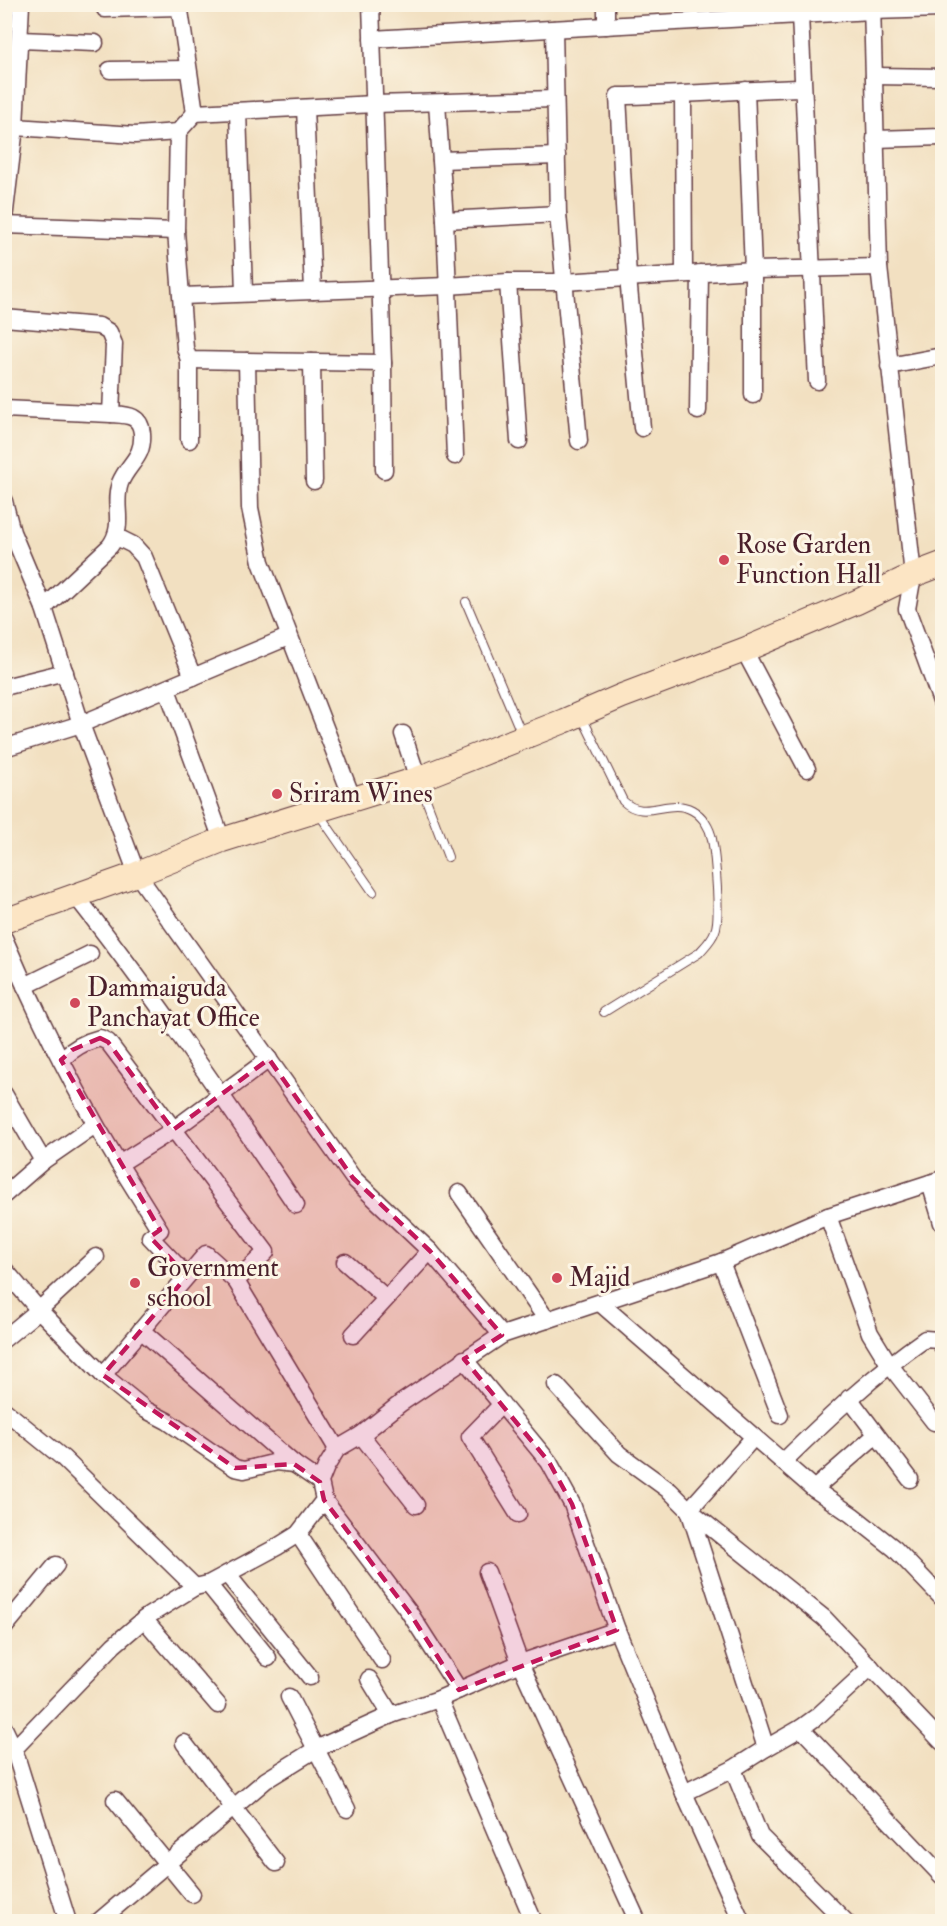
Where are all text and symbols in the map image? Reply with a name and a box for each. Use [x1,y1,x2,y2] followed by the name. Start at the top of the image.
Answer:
[736,529,881,591] place label: Rose Garden Function Hall
[717,553,731,567] marker: Rose Garden Function Hall
[289,778,433,810] place label: Sriram Wines
[270,787,284,801] marker: Sriram Wines
[87,972,260,1034] place label: Dammaiguda Panchayat Office
[68,996,82,1010] marker: Dammaiguda Panchayat Office
[147,1252,279,1314] place label: Government school
[569,1262,631,1294] place label: Majid
[550,1271,564,1285] marker: Majid
[128,1276,142,1290] marker: Government school

